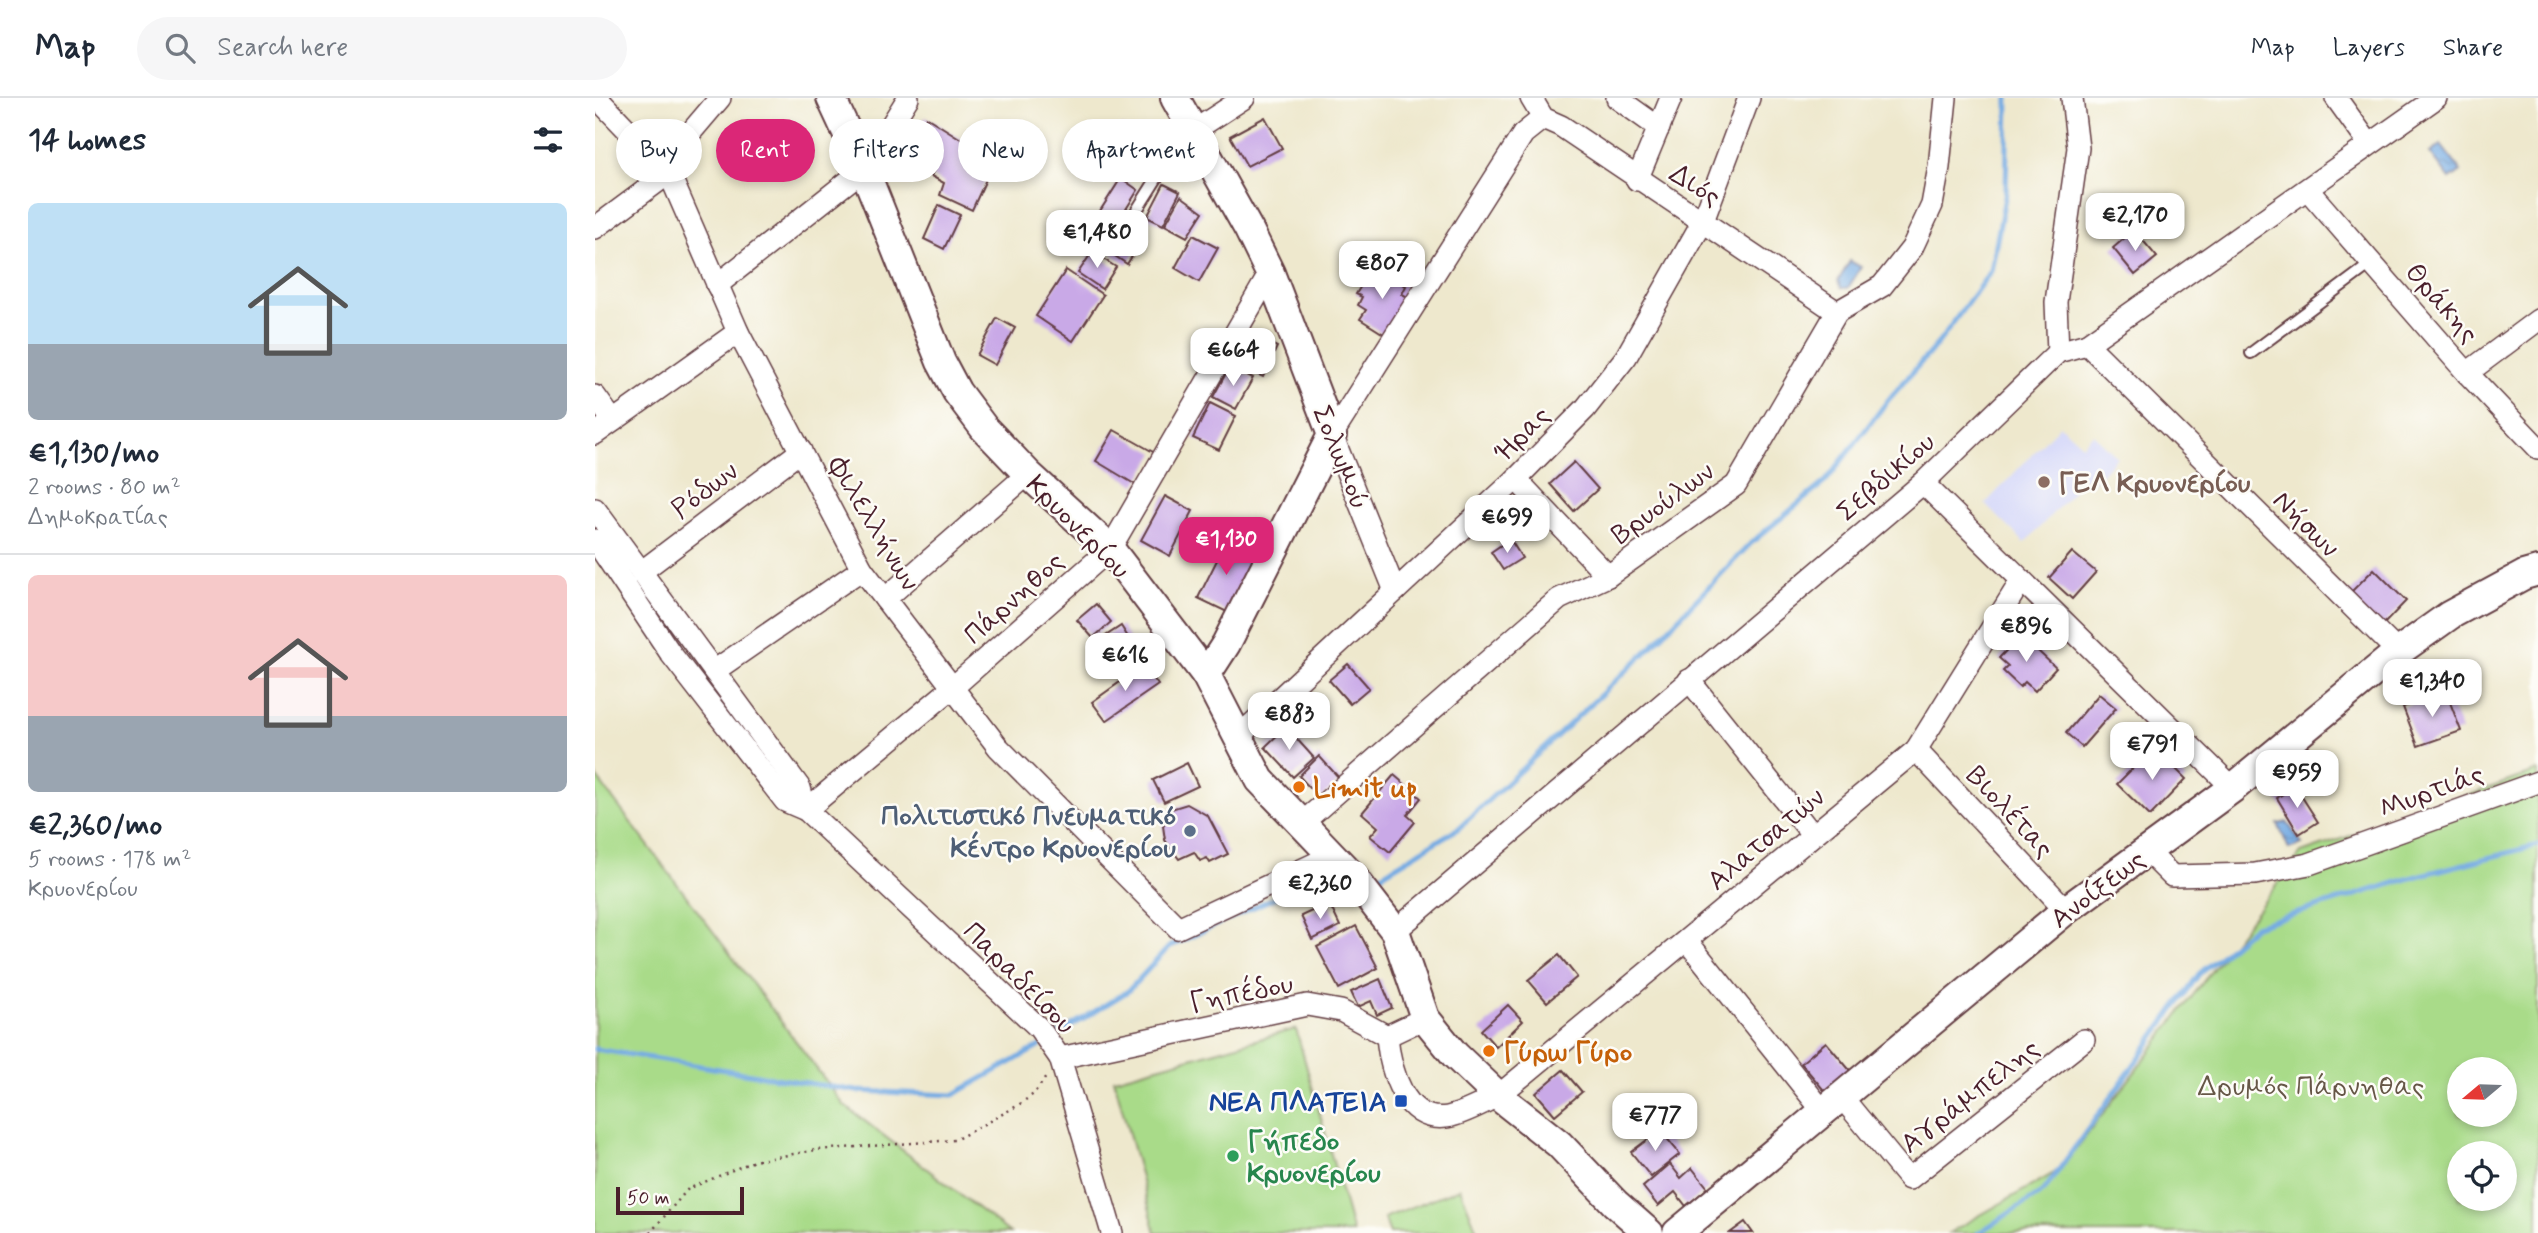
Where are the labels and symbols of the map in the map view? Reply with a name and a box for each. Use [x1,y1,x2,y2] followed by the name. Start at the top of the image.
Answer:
[1662,156,1727,216] street label: Διός
[2078,194,2192,253] pin: €2,170
[1040,211,1154,270] pin: €1,480
[1341,242,1423,301] pin: €807
[2396,255,2486,352] street label: Θράκης
[1192,328,1274,388] pin: €664
[1486,398,1559,471] street label: Ήρας
[1302,401,1377,515] street label: Σολωμού
[1830,425,1944,531] street label: Σεβδικίου
[818,449,927,598] street label: Φιλελλήνων
[665,454,747,528] street label: Ρόδων
[1604,454,1723,554] street label: Βρυούλων
[2058,466,2251,503] place label: ΓΕΛ Κρυονερίου
[1017,467,1138,588] street label: Κρυονερίου
[2036,474,2052,490] marker: ΓΕΛ Κρυονερίου
[2264,483,2347,566] street label: Νήσων
[1466,496,1548,555] pin: €699
[1169,518,1283,577] pin: €1,130
[957,544,1073,654] street label: Πάρνηθος
[1985,604,2067,664] pin: €896
[1084,634,1166,693] pin: €616
[2375,660,2489,719] pin: €1,340
[1248,692,1330,752] pin: €883
[2111,722,2193,782] pin: €791
[2256,750,2338,810] pin: €959
[2375,756,2489,828] street label: Μυρτιάς
[1957,759,2061,867] street label: Βιολέτας
[1313,771,1417,808] place label: Limit up
[1291,779,1307,795] marker: Limit up
[1700,780,1833,900] street label: Αλατσατών
[881,799,1176,868] place label: Πολιτιστικό Πνευματικό Κέντρο Κρυονερίου
[1182,823,1198,839] marker: Πολιτιστικό Πνευματικό Κέντρο Κρυονερίου
[2043,842,2154,938] street label: Ανοίξεως
[1263,862,1377,921] pin: €2,360
[954,914,1083,1043] street label: Παραδείσου
[1186,966,1296,1023] street label: Γηπέδου
[1893,1031,2048,1163] street label: Αγράμπελης
[1503,1035,1632,1072] place label: Γύρω Γύρο
[1481,1043,1497,1059] marker: Γύρω Γύρο
[2447,1057,2517,1127] north arrow
[2198,1069,2424,1106] park label: Δρυμός Πάρνηθας
[1209,1085,1387,1122] place label: ΝΕΑ ΠΛΑΤΕΙΑ
[1393,1093,1409,1109] marker: ΝΕΑ ΠΛΑΤΕΙΑ
[1614,1094,1696,1153] pin: €777
[1247,1124,1381,1193] place label: Γήπεδο Κρυονερίου
[1225,1148,1241,1164] marker: Γήπεδο Κρυονερίου
[616,1184,744,1216] scale bar

